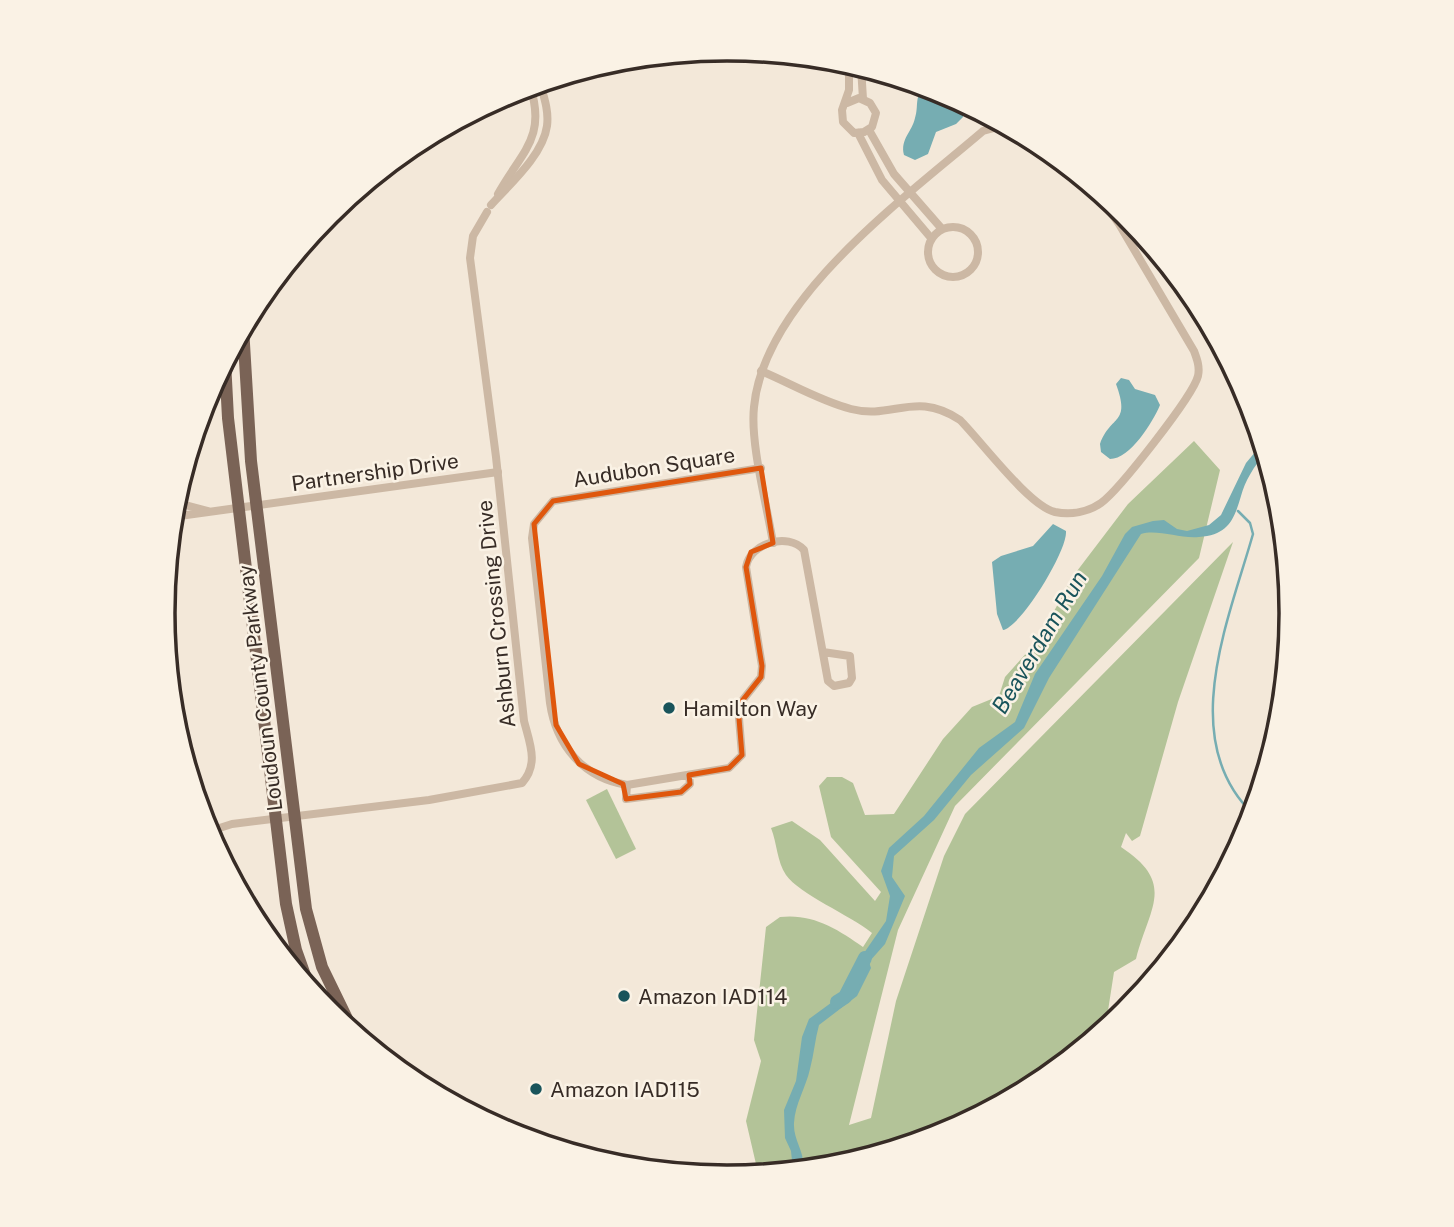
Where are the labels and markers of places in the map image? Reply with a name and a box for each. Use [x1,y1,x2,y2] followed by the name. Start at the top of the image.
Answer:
[683,696,818,721] place label: Hamilton Way
[661,700,677,716] marker: Hamilton Way
[638,984,787,1009] place label: Amazon IAD114
[616,988,632,1004] marker: Amazon IAD114
[550,1077,700,1102] place label: Amazon IAD115
[528,1081,544,1097] marker: Amazon IAD115

